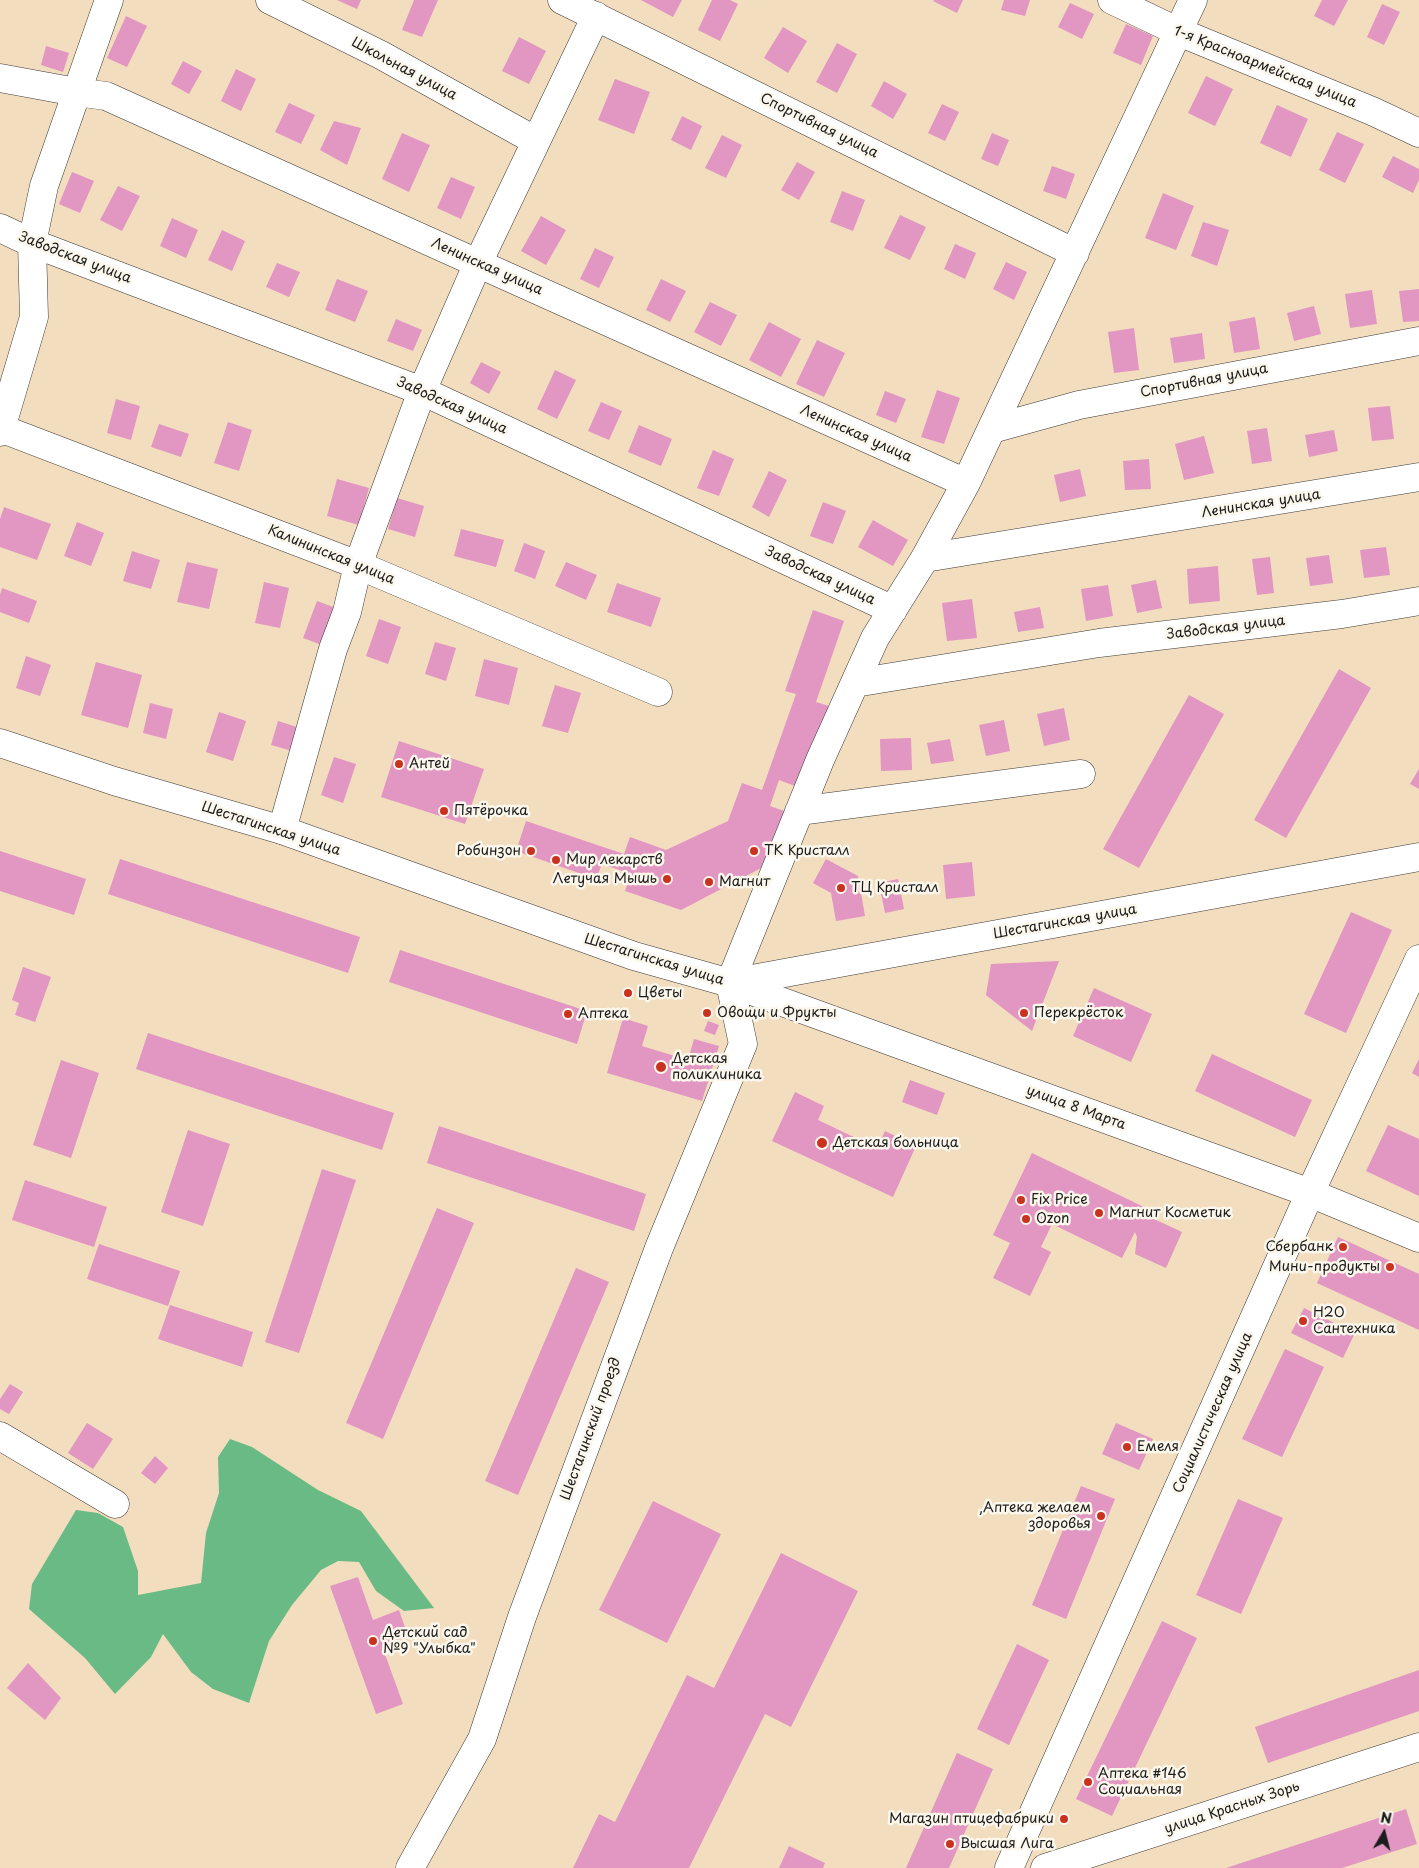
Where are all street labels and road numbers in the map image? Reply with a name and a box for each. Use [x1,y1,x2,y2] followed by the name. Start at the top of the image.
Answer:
[1171,23,1359,111] street label: 1-я Красноармейская улица
[348,34,460,104] street label: Школьная улица
[757,90,881,162] street label: Спортивная улица
[16,229,134,287] street label: Заводская улица
[429,235,545,299] street label: Ленинская улица
[1139,360,1269,402] street label: Спортивная улица
[394,374,510,438] street label: Заводская улица
[798,402,914,466] street label: Ленинская улица
[1200,486,1322,522] street label: Ленинская улица
[265,522,397,588] street label: Калининская улица
[762,543,878,609] street label: Заводская улица
[1166,612,1286,644] street label: Заводская улица
[199,799,343,859] street label: Шестагинская улица
[992,901,1138,943] street label: Шестагинская улица
[582,931,726,989] street label: Шестагинская улица
[1024,1082,1128,1134] street label: улица 8 Марта
[1170,1330,1256,1496] street label: Социалистическая улица
[557,1355,625,1503] street label: Шестагинский проезд
[1162,1778,1302,1838] street label: улица Красных Зорь

